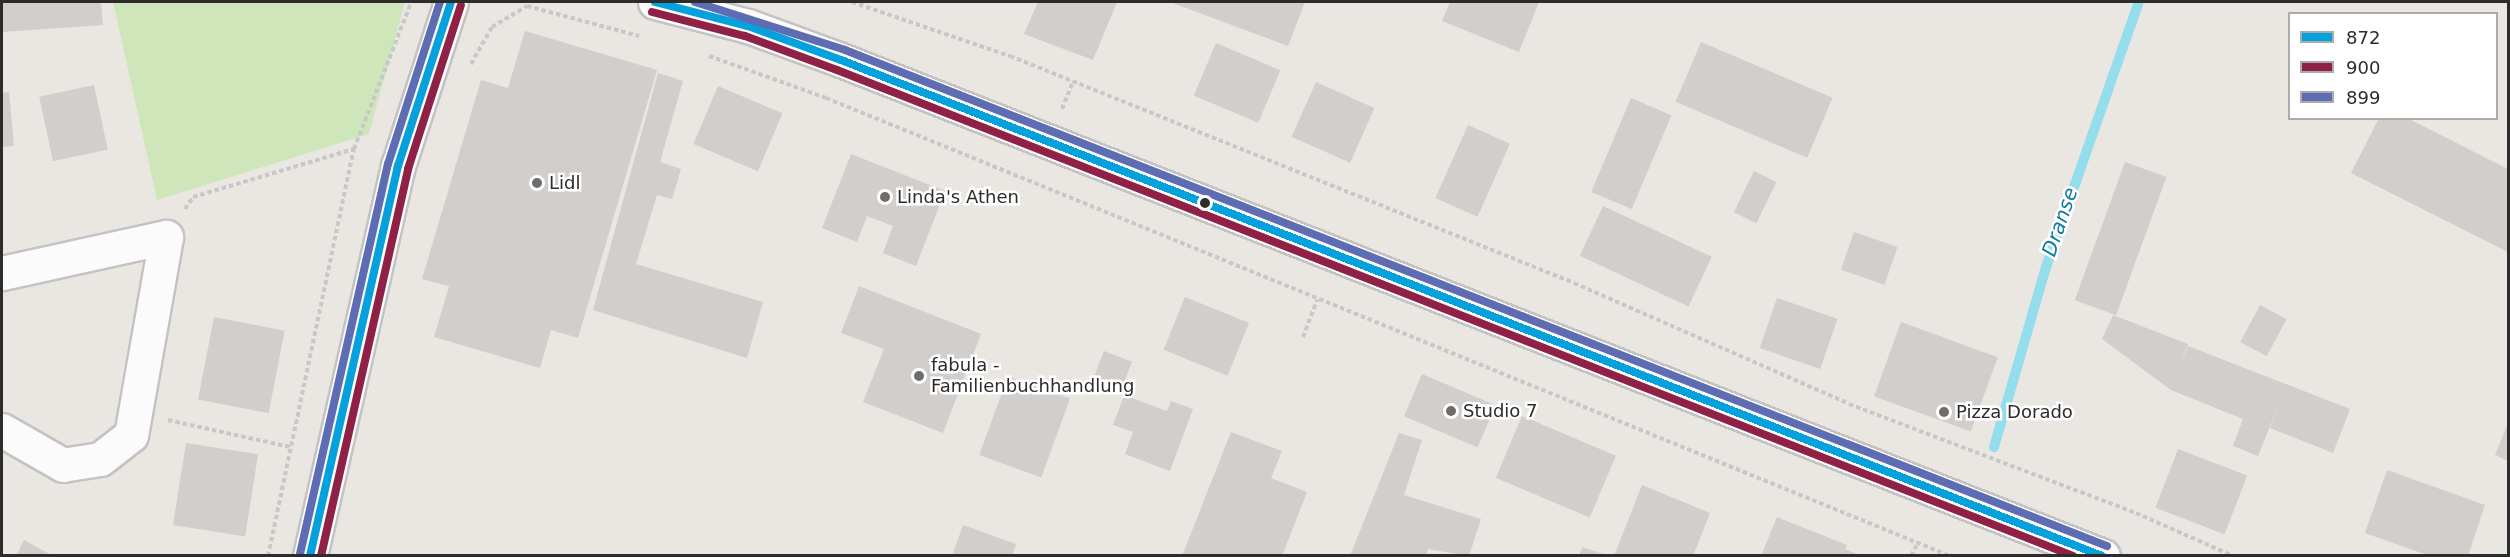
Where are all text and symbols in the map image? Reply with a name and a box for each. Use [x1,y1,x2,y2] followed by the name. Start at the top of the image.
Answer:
[2288,12,2498,120] legend
[2346,27,2380,48] text: 872
[2346,57,2380,78] text: 900
[2346,87,2380,108] text: 899
[549,172,580,194] place label: Lidl
[530,176,544,190] marker: Lidl
[2037,184,2083,260] water label: Dranse
[897,186,1019,208] place label: Linda's Athen
[878,190,892,204] marker: Linda's Athen
[1199,197,1211,209] unlabelled marker
[931,355,1134,398] place label: fabula - Familienbuchhandlung
[912,369,926,383] marker: fabula - Familienbuchhandlung
[1463,400,1538,422] place label: Studio 7
[1956,401,2073,423] place label: Pizza Dorado
[1444,404,1458,418] marker: Studio 7
[1937,405,1951,419] marker: Pizza Dorado

